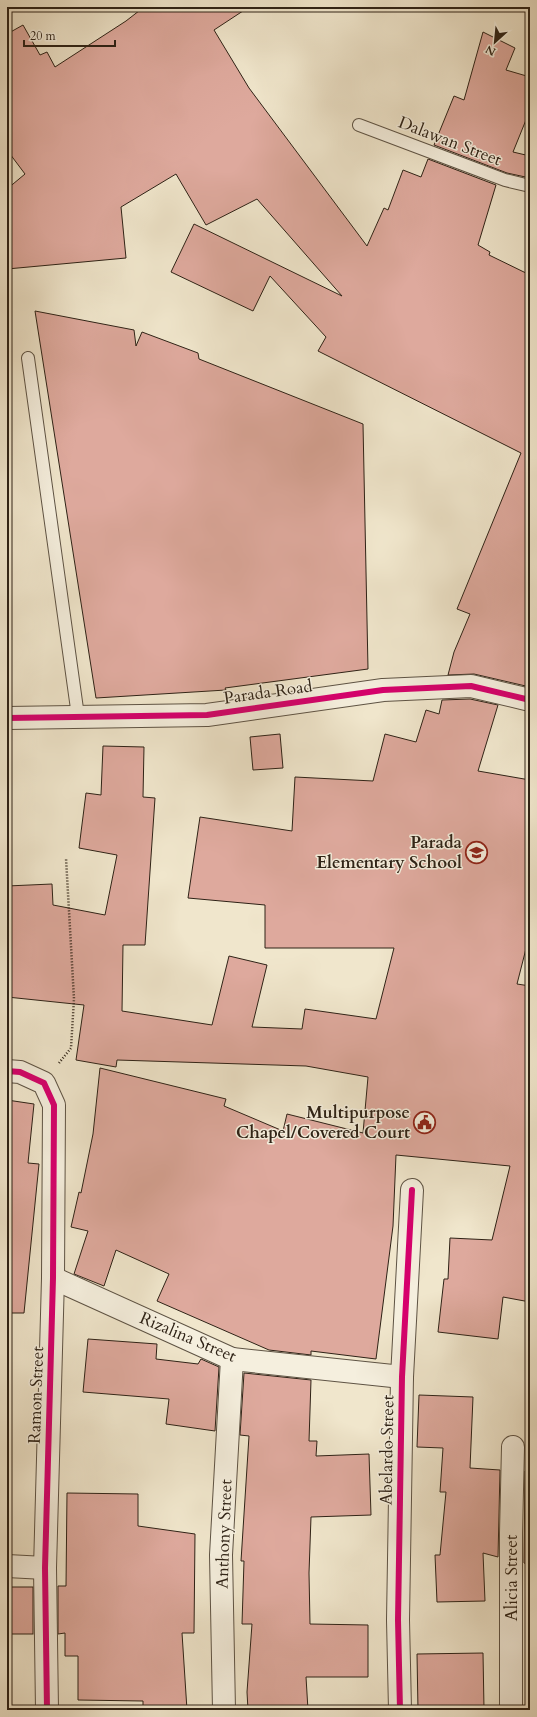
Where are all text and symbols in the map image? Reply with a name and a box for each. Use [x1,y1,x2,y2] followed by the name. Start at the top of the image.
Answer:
[24,22,115,48] scale bar
[475,22,515,62] north arrow
[30,28,57,44] text: 20 m
[483,41,498,59] text: N
[395,111,506,171] street label: Dalawan Street
[222,674,314,710] street label: Parada Road
[316,831,463,874] place label: Parada Elementary School
[464,839,490,865] school or university icon: Parada Elementary School
[236,1101,410,1144] place label: Multipurpose Chapel/Covered Court
[412,1109,438,1135] public building icon: Multipurpose Chapel/Covered Court
[136,1306,241,1368] street label: Rizalina Street
[23,1345,49,1444] street label: Ramon Street
[375,1394,399,1505] street label: Abelardo Street
[211,1478,237,1589] street label: Anthony Street
[500,1534,523,1621] street label: Alicia Street

